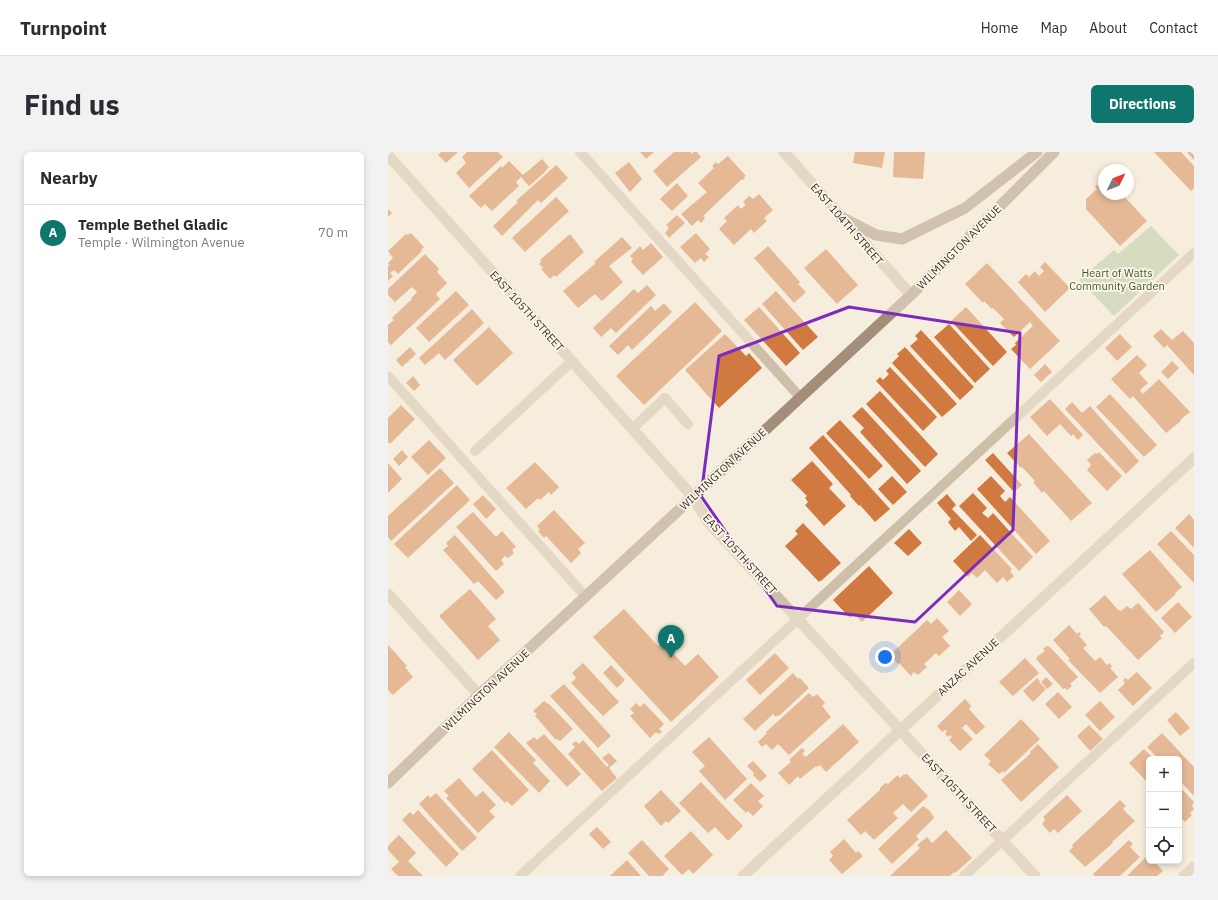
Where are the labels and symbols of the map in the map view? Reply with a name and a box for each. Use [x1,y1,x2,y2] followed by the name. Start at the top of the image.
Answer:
[1098,164,1134,200] north arrow
[808,180,887,268] street label: EAST 104TH STREET
[914,202,1004,292] street label: WILMINGTON AVENUE
[1069,266,1165,293] park label: Heart of Watts Community Garden
[487,268,567,355] street label: EAST 105TH STREET
[677,425,769,513] street label: WILMINGTON AVENUE
[700,511,780,598] street label: EAST 105TH STREET
[658,625,684,658] pin: A
[934,635,1002,699] street label: ANZAC AVENUE
[440,646,532,734] street label: WILMINGTON AVENUE
[875,647,895,667] your location
[918,750,1000,836] street label: EAST 105TH STREET

